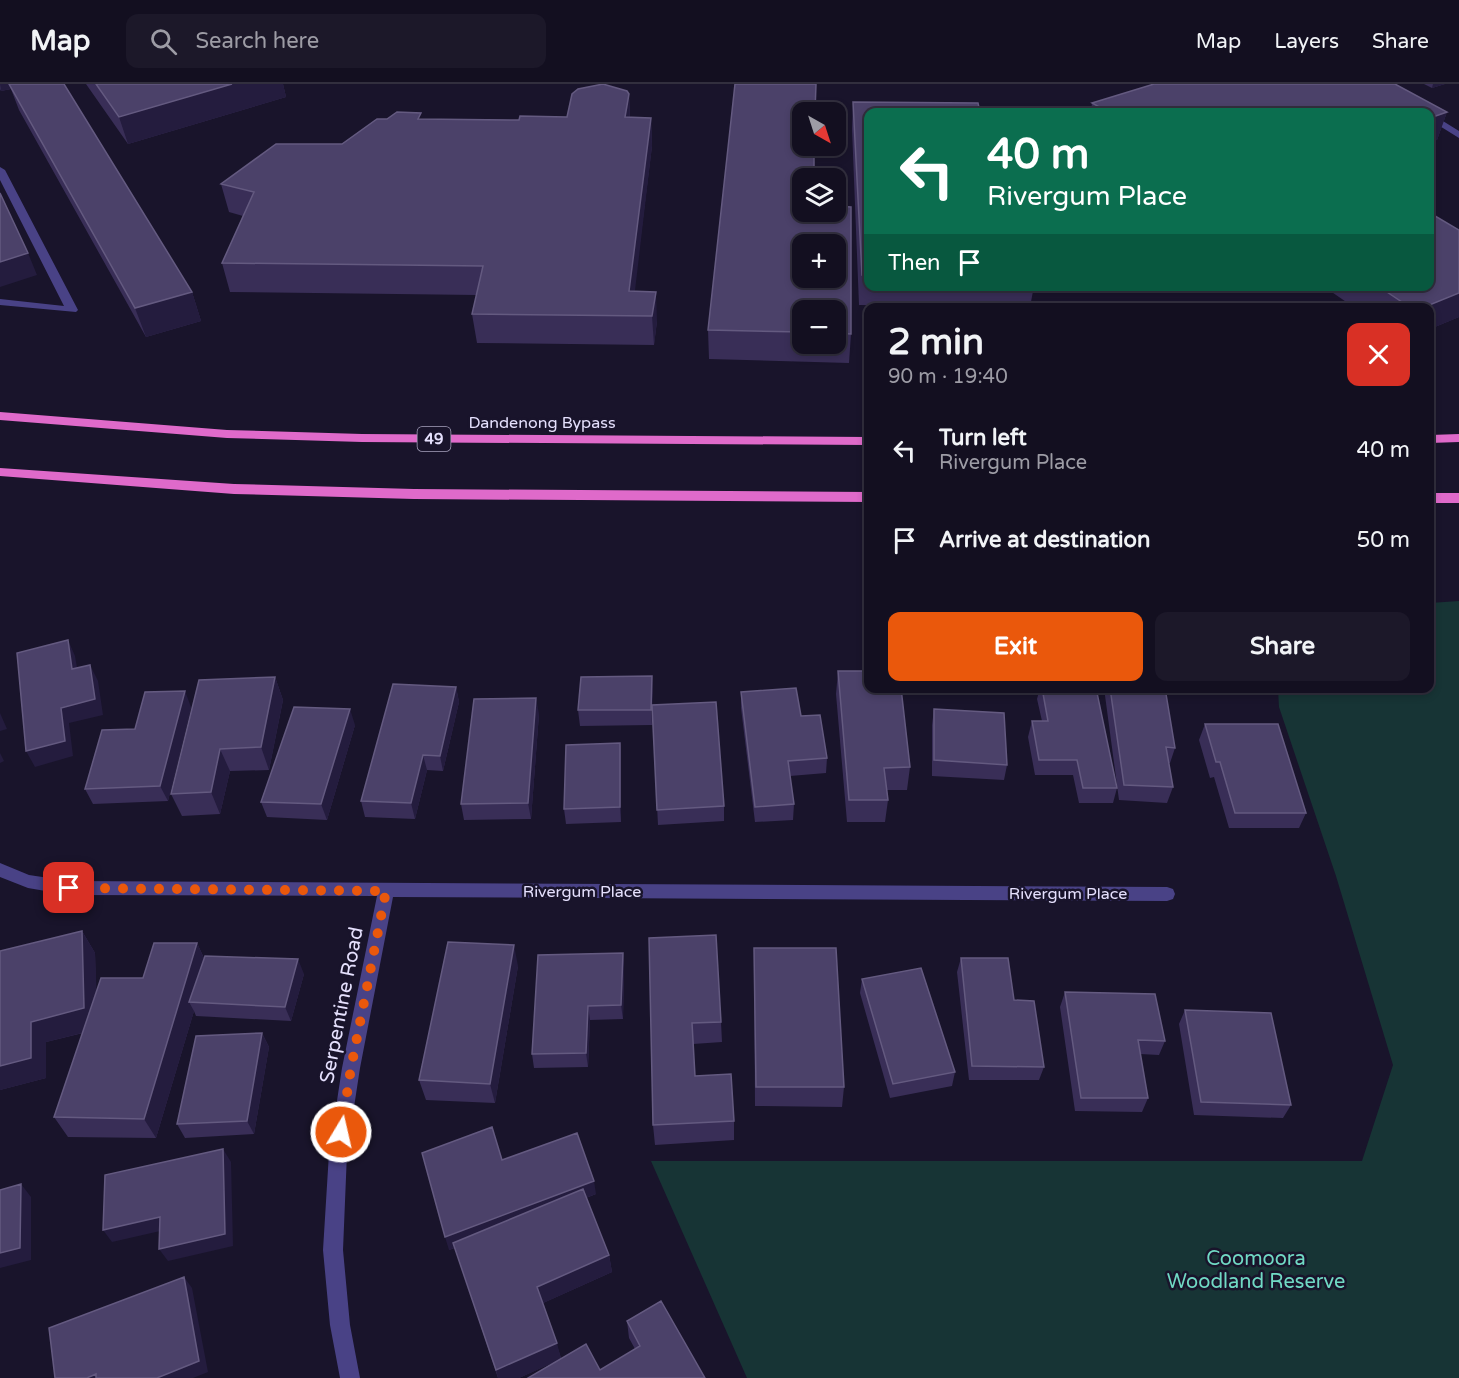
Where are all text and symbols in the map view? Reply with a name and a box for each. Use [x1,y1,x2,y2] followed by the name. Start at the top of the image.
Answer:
[126,14,546,68] search box
[30,24,90,58] text: Map
[147,25,180,58] icon: search
[195,28,319,54] text: Search here
[1196,29,1241,54] text: Map
[1274,29,1339,54] text: Layers
[1372,29,1429,54] text: Share
[792,102,846,156] north arrow
[792,102,846,354] map controls
[987,129,1089,180] text: 40 m
[888,132,966,210] icon: left
[792,168,846,222] button: layers
[987,180,1187,213] text: Rivergum Place
[792,234,846,288] button: +
[953,246,986,279] icon: arrive
[888,250,941,276] text: Then
[792,300,846,354] button: −
[888,321,984,364] text: 2 min
[1347,323,1410,386] button: close
[888,365,1008,389] text: 90 m · 19:40
[468,413,616,433] street label: Dandenong Bypass
[939,425,1027,451] text: Turn left
[418,427,450,451] road number: 49
[888,434,921,467] icon: left
[1356,437,1410,463] text: 40 m
[939,451,1087,475] text: Rivergum Place
[888,524,921,557] icon: arrive
[939,527,1150,553] text: Arrive at destination
[1356,527,1410,553] text: 50 m
[888,612,1143,681] button: Exit
[1155,612,1410,681] button: Share
[43,862,94,913] pin
[52,871,85,904] icon: arrive
[523,882,641,902] street label: Rivergum Place
[1009,884,1127,904] street label: Rivergum Place
[315,925,369,1085] street label: Serpentine Road
[309,1100,373,1164] position arrow
[1167,1247,1345,1294] park label: Coomoora Woodland Reserve

